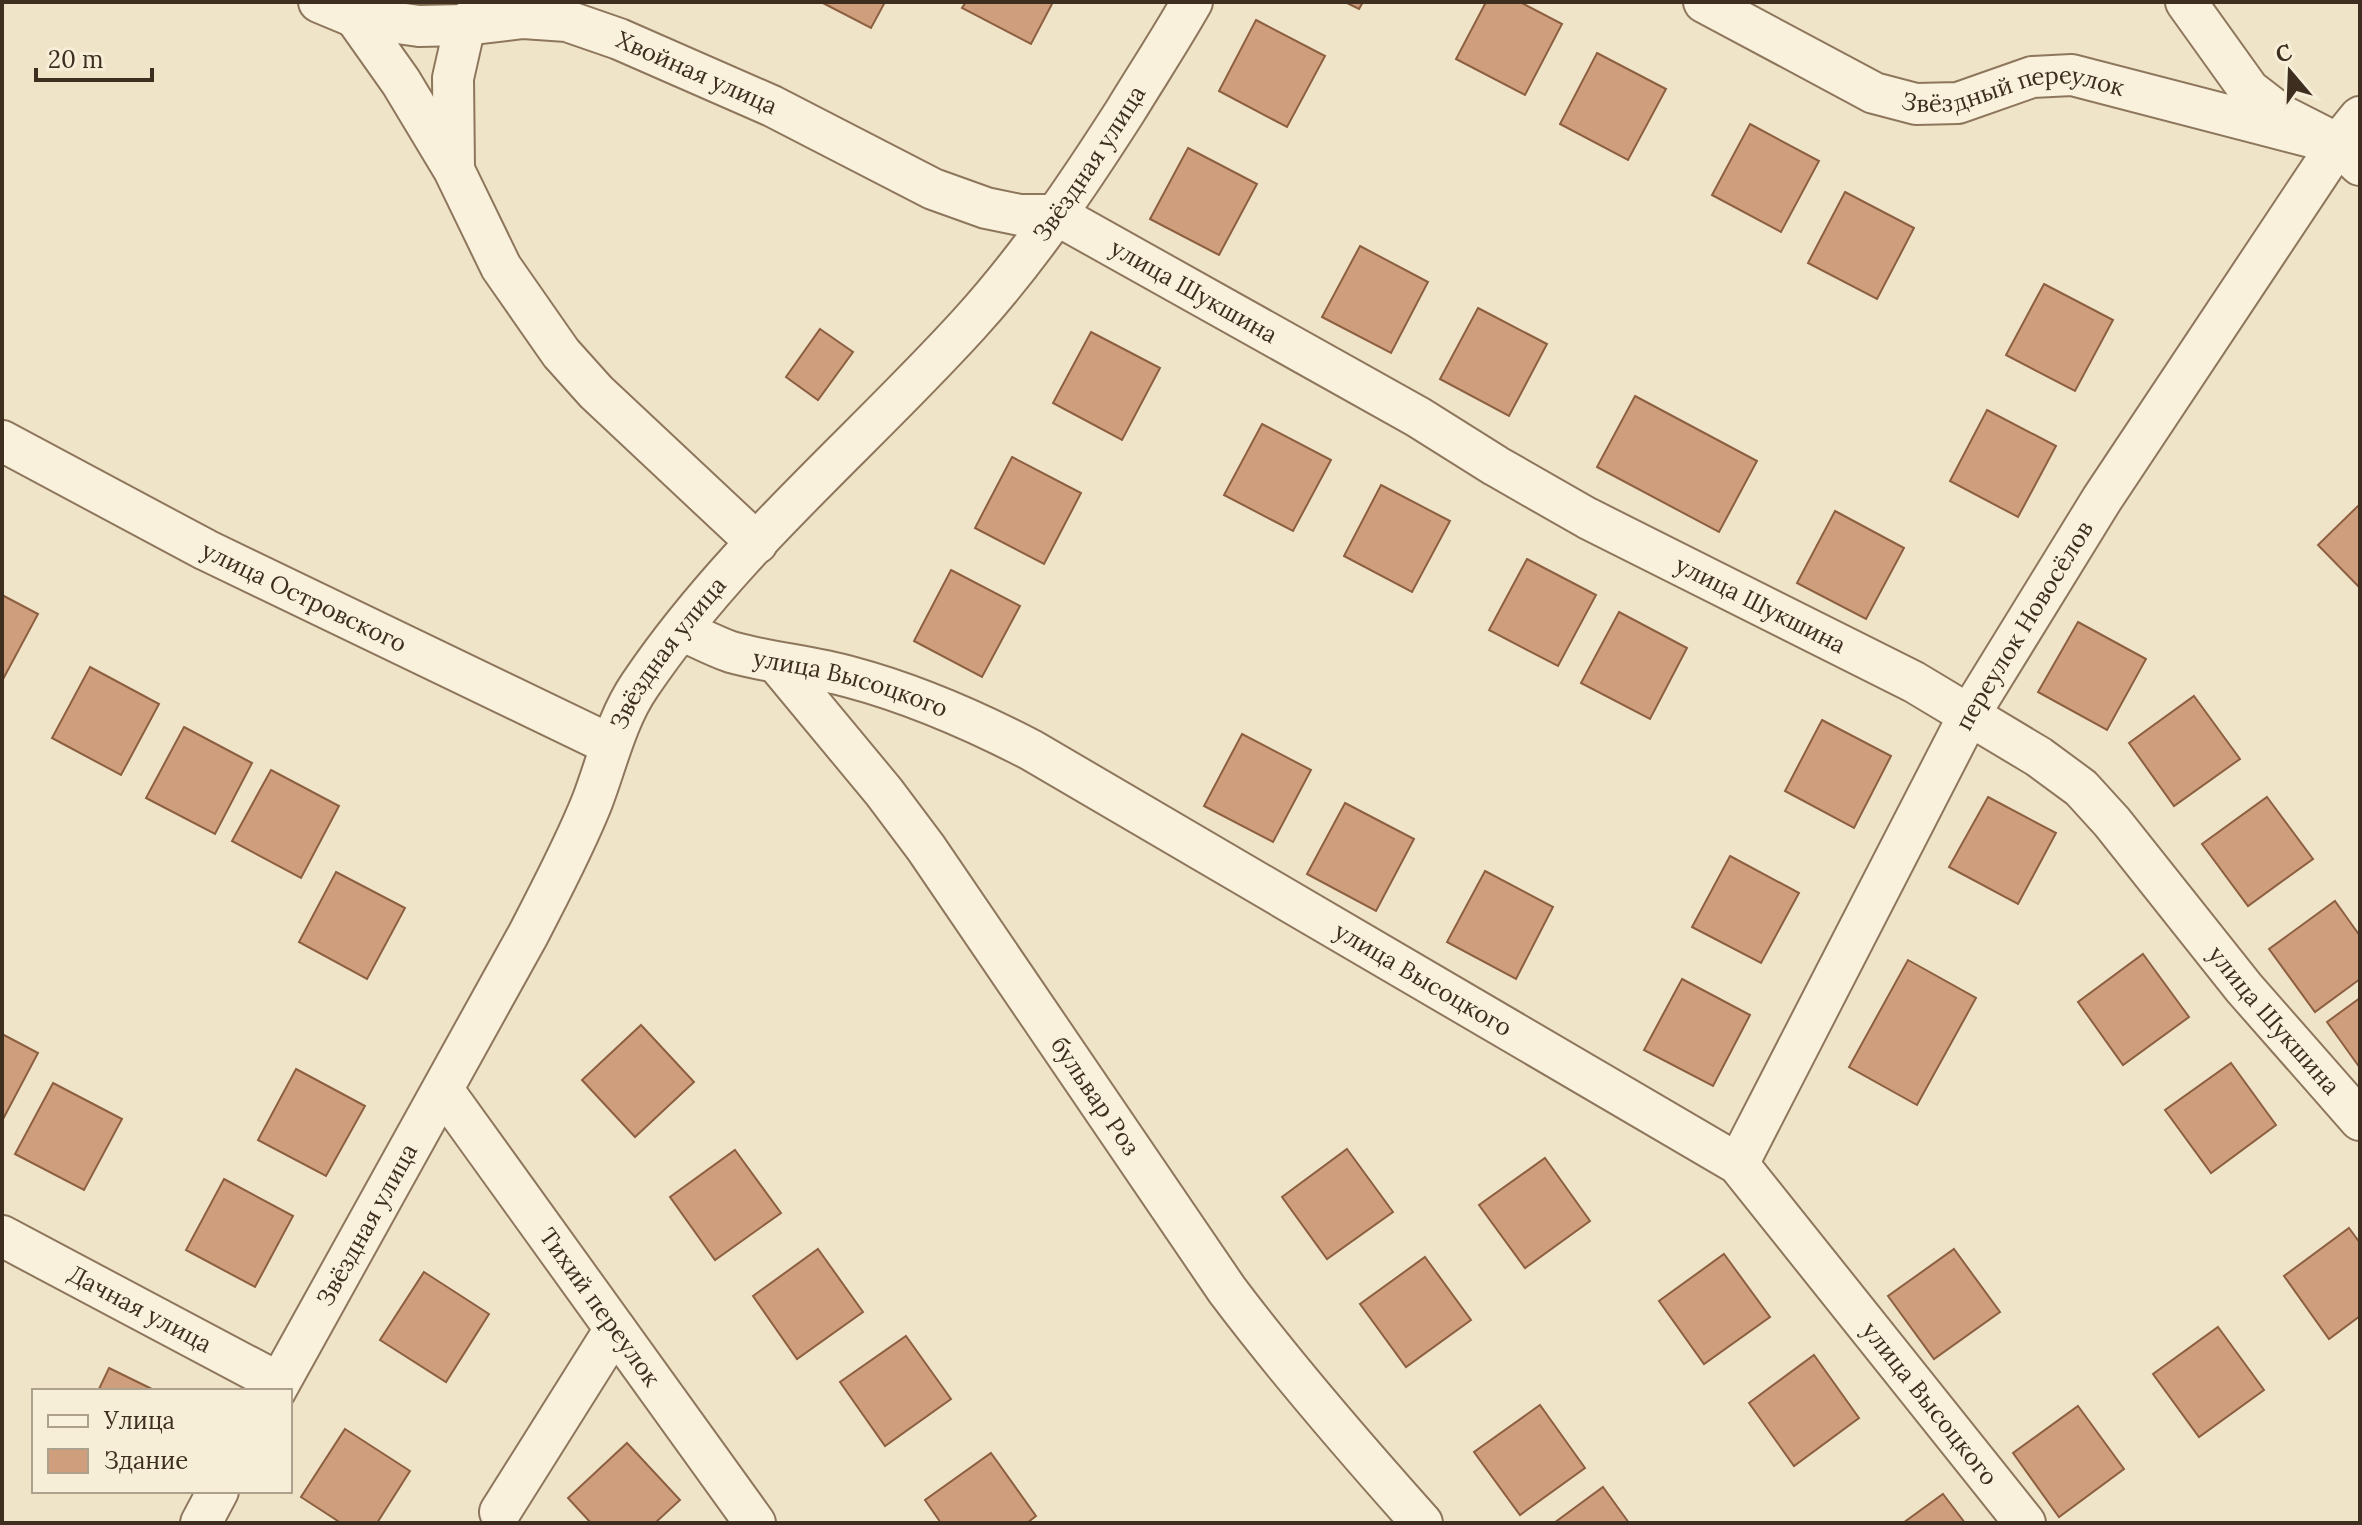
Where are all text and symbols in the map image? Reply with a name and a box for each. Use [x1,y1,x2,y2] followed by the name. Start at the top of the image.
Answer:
[611,24,782,121] street label: Хвойная улица
[36,32,152,82] scale bar
[2250,32,2330,112] north arrow
[2272,37,2295,69] text: С
[48,44,104,75] text: 20 m
[1898,59,2128,119] street label: Звёздный переулок
[1026,80,1152,247] street label: Звёздная улица
[1105,232,1283,350] street label: улица Шукшина
[1948,515,2100,735] street label: переулок Новосёлов
[197,534,412,659] street label: улица Островского
[1670,549,1851,660] street label: улица Шукшина
[603,570,733,734] street label: Звёздная улица
[750,642,953,724] street label: улица Высоцкого
[1329,915,1518,1043] street label: улица Высоцкого
[2202,939,2347,1101] street label: улица Шукшина
[1044,1031,1147,1161] street label: бульвар Роз
[309,1138,424,1311] street label: Звёздная улица
[533,1222,668,1393] street label: Тихий переулок
[63,1258,217,1359] street label: Дачная улица
[1855,1315,2005,1492] street label: улица Высоцкого
[32,1389,292,1493] legend
[103,1405,175,1436] text: Улица
[104,1445,188,1476] text: Здание

